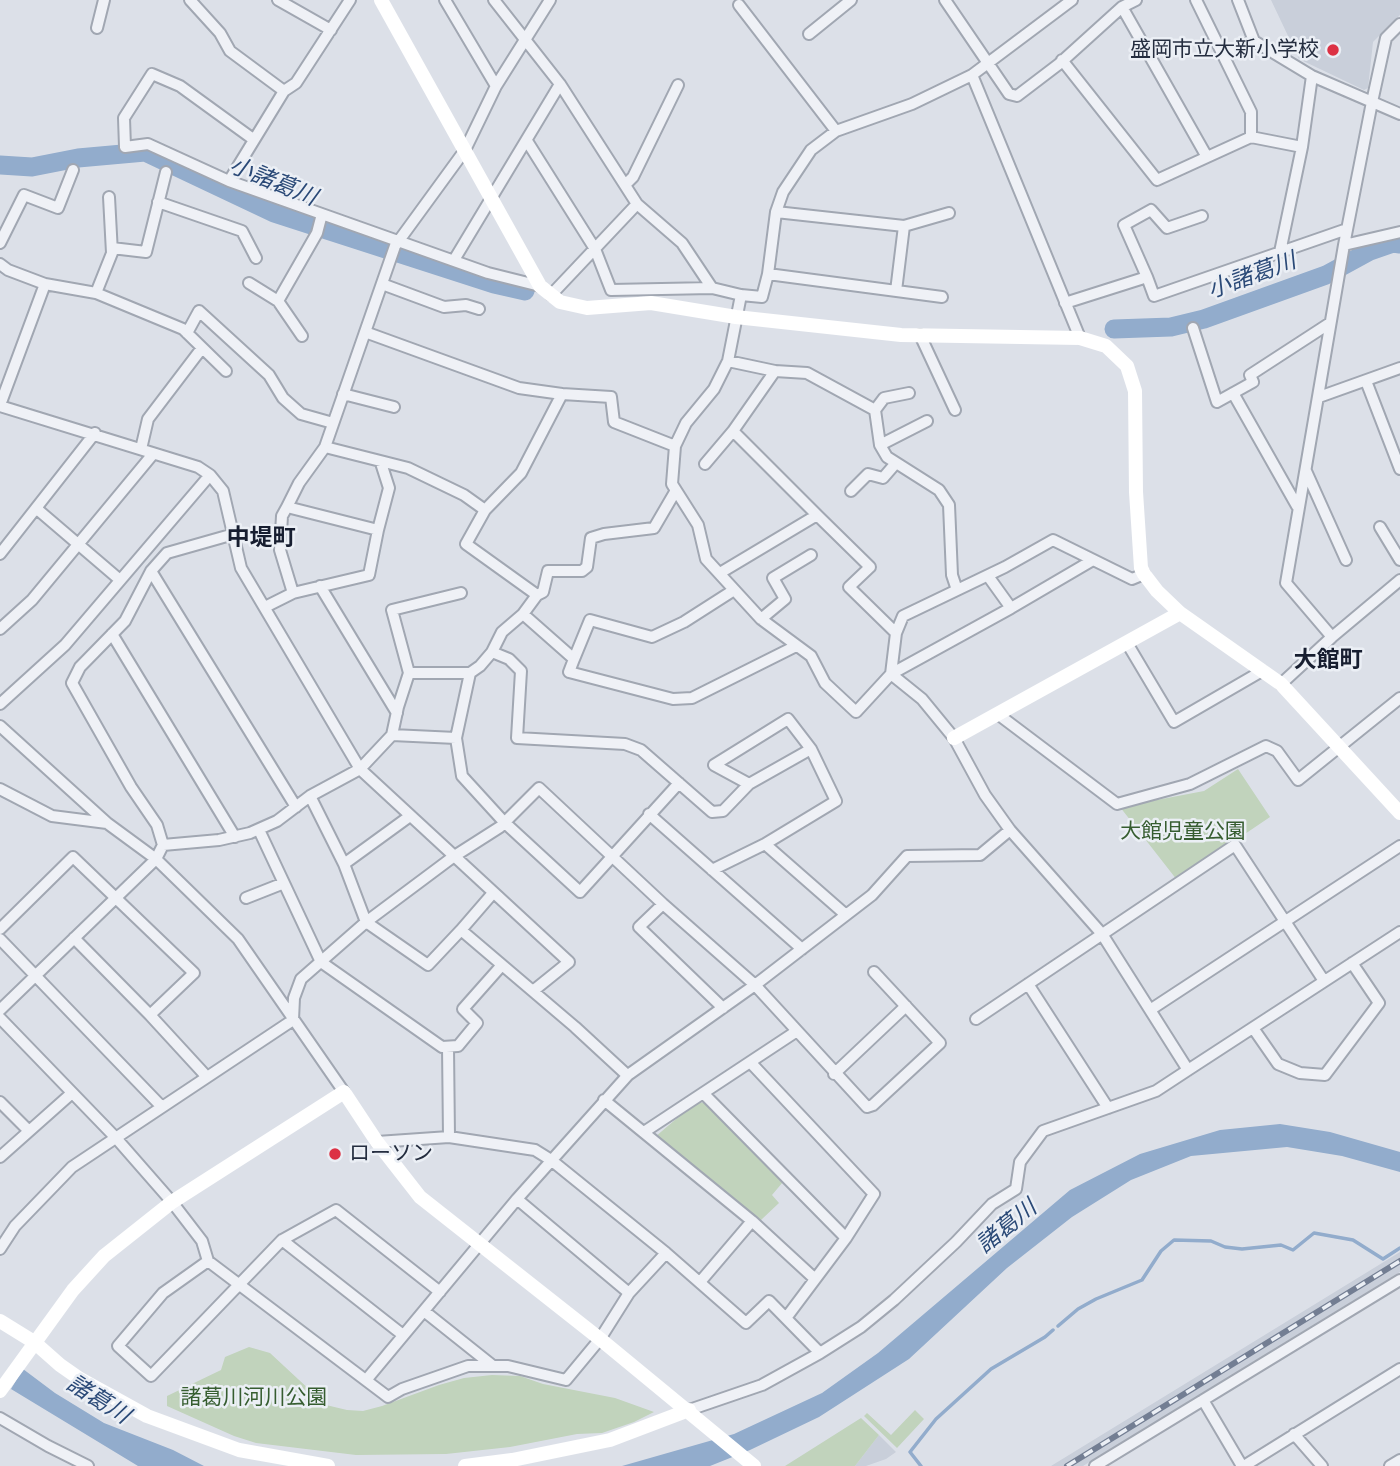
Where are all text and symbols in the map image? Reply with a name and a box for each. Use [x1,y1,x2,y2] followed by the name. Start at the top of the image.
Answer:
[1130,37,1319,63] place label: 盛岡市立大新小学校
[1325,42,1341,58] marker: 盛岡市立大新小学校
[225,152,321,212] water label: 小諸葛川
[1204,247,1300,305] water label: 小諸葛川
[227,524,295,552] district label: 中堤町
[1294,646,1362,674] district label: 大館町
[1120,819,1246,845] park label: 大館児童公園
[349,1141,433,1167] place label: ローソン
[327,1146,343,1162] marker: ローソン
[972,1195,1042,1259] water label: 諸葛川
[61,1370,135,1430] water label: 諸葛川
[181,1385,327,1411] park label: 諸葛川河川公園

